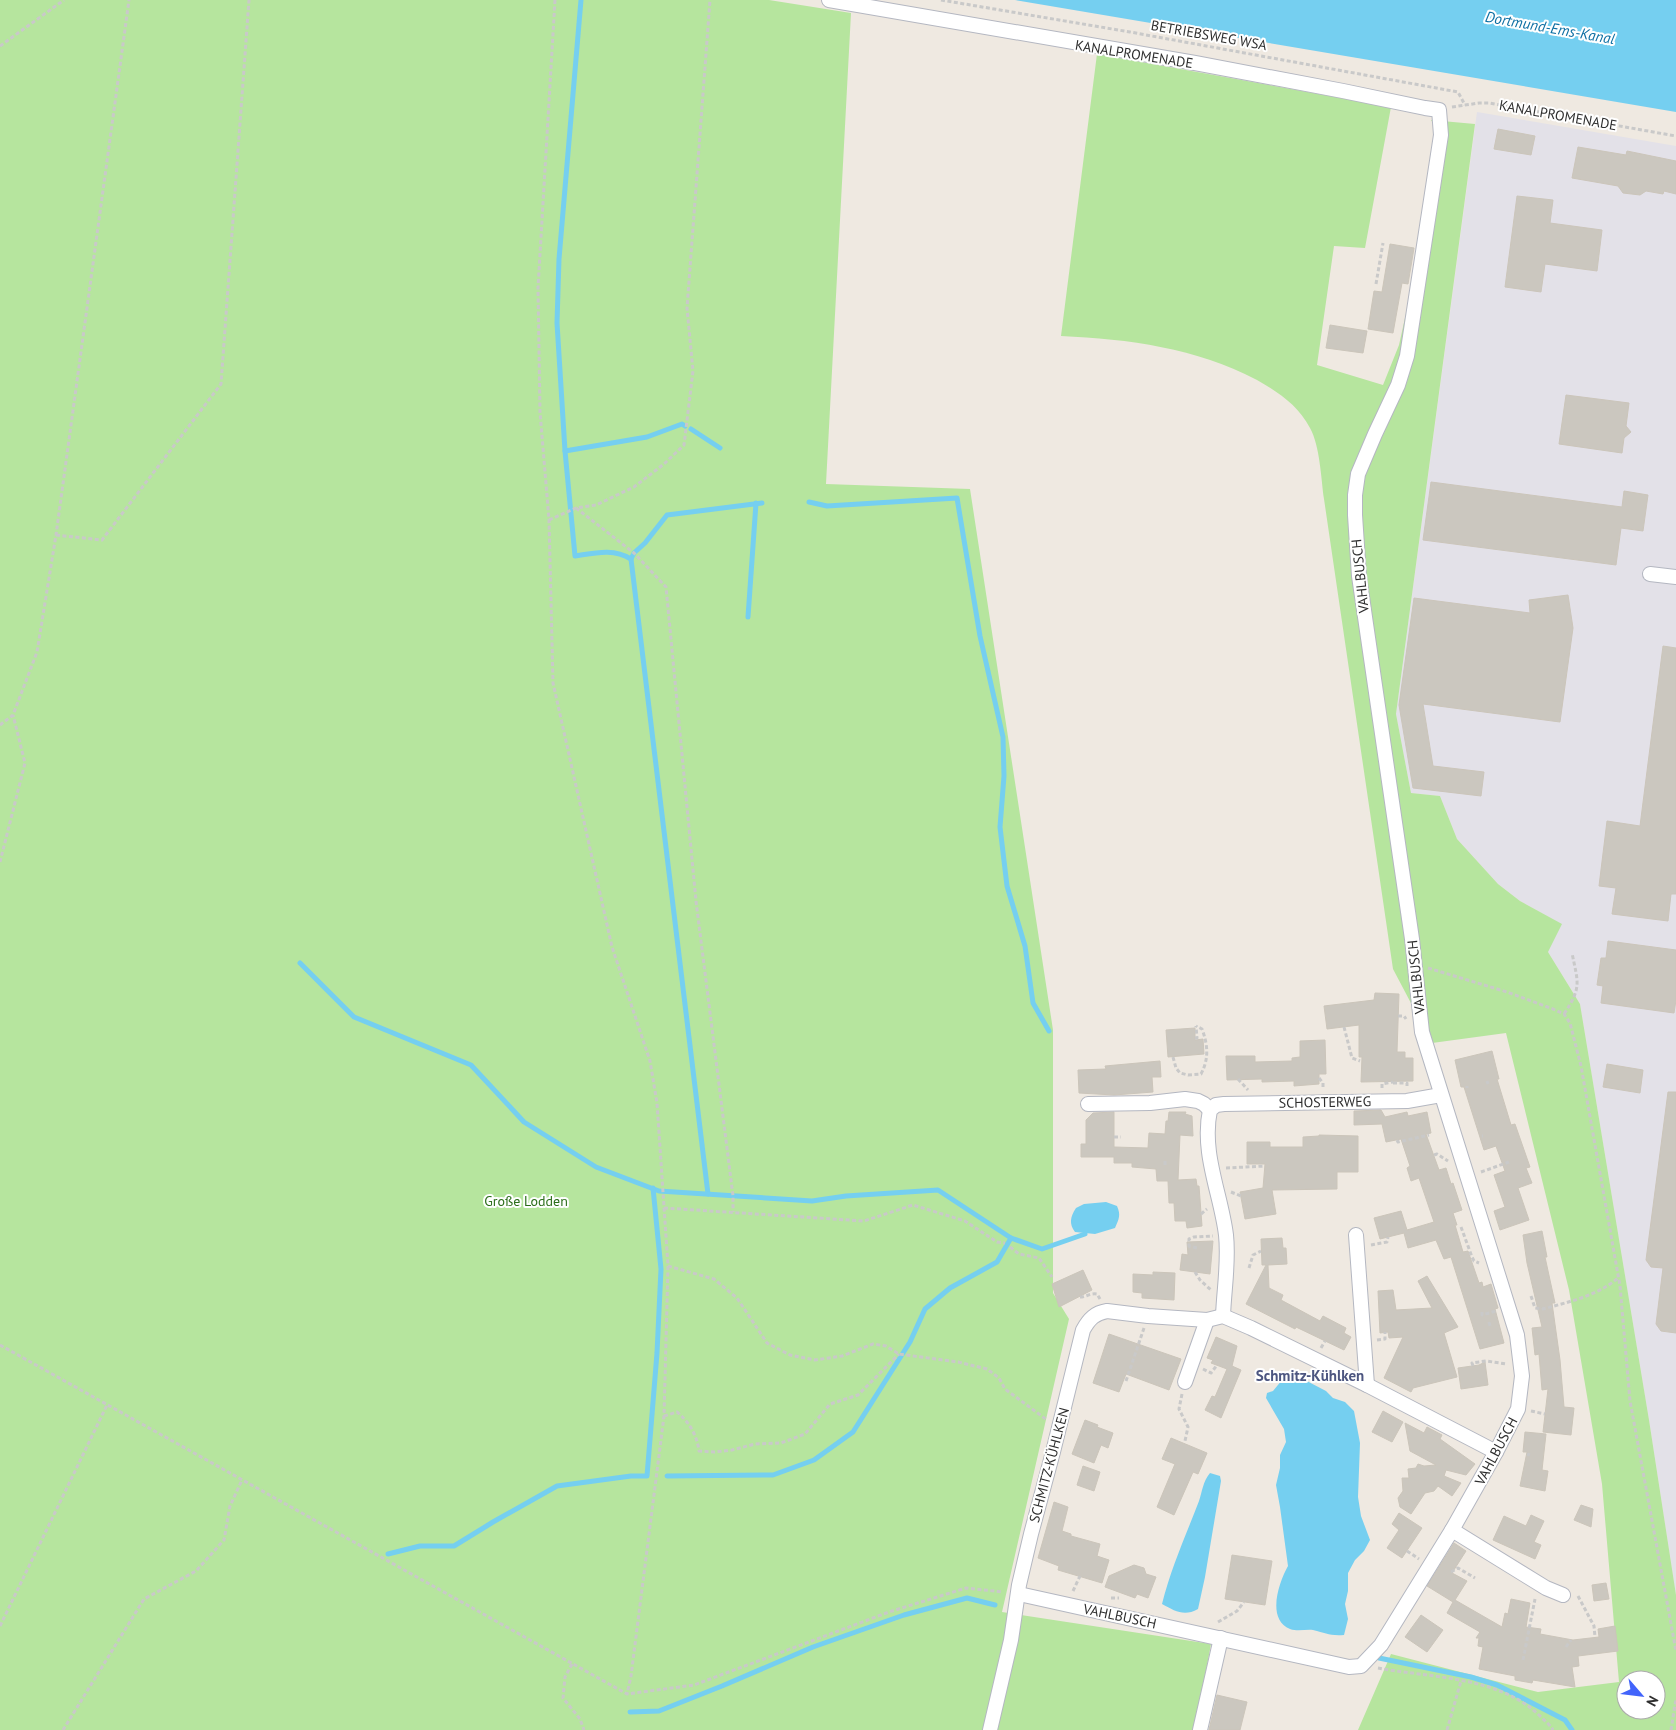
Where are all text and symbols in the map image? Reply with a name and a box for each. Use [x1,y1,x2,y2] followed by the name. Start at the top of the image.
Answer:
[1484,7,1616,48] water label: Dortmund-Ems-Kanal
[1150,16,1269,54] street label: BETRIEBSWEG WSA
[1074,36,1194,72] street label: KANALPROMENADE
[1498,96,1618,134] street label: KANALPROMENADE
[1347,538,1373,615] street label: VAHLBUSCH
[1403,939,1429,1016] street label: VAHLBUSCH
[1279,1092,1371,1112] street label: SCHOSTERWEG
[484,1192,568,1210] park label: Große Lodden
[1256,1366,1364,1385] district label: Schmitz-Kühlken
[1025,1405,1073,1525] street label: SCHMITZ-KÜHLKEN
[1470,1414,1521,1489] street label: VAHLBUSCH
[1081,1599,1158,1633] street label: VAHLBUSCH
[1616,1670,1666,1720] north arrow
[1642,1693,1663,1709] text: N

